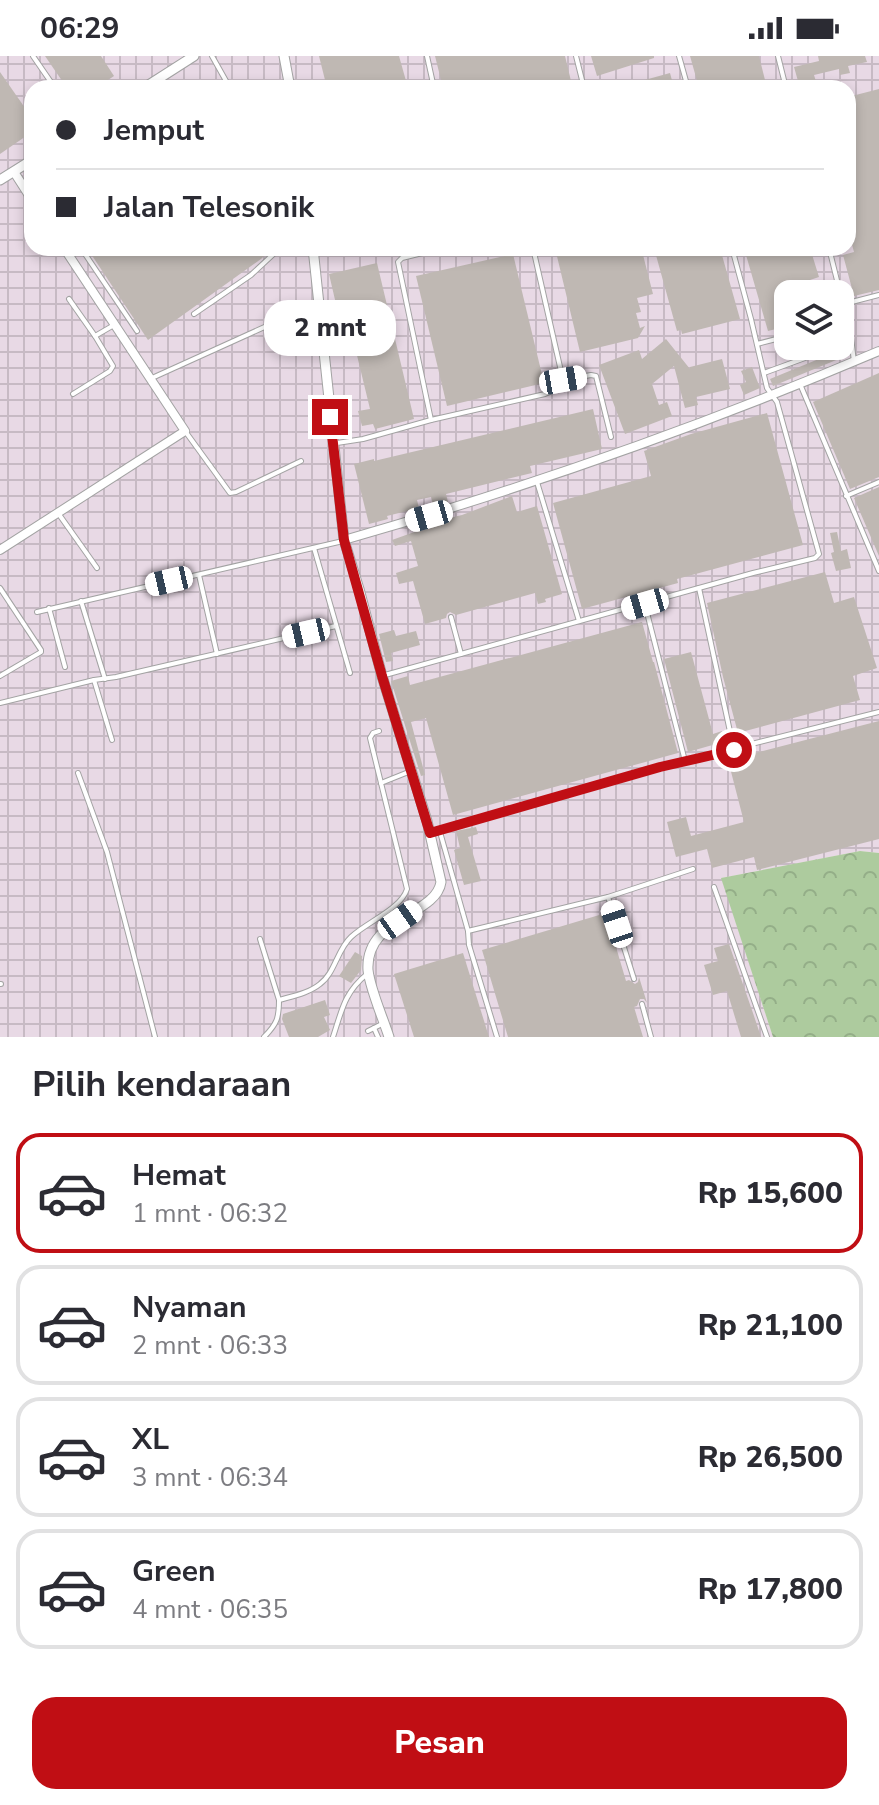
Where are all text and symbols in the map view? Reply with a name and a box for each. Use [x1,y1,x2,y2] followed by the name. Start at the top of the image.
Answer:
[40,8,119,49] text: 06:29
[104,110,204,151] text: Jemput
[104,187,314,228] text: Jalan Telesonik
[774,280,854,360] map controls
[774,280,854,360] button: layers
[264,301,396,357] callout: 2 mnt
[294,310,366,345] text: 2 mnt
[537,364,589,396] car
[312,399,348,435] route end
[403,498,455,534] car
[143,564,195,598] car
[619,586,671,622] car
[280,616,332,650] car
[716,732,752,768] route start
[373,896,427,944] car
[598,897,636,951] car
[32,1060,291,1109] text: Pilih kendaraan
[132,1155,226,1196] text: Hemat
[36,1157,108,1229] icon: car
[698,1173,843,1214] text: Rp 15,600
[132,1196,288,1231] text: 1 mnt · 06:32
[132,1287,247,1328] text: Nyaman
[36,1289,108,1361] icon: car
[698,1305,843,1346] text: Rp 21,100
[132,1328,288,1363] text: 2 mnt · 06:33
[132,1419,169,1460] text: XL
[36,1421,108,1493] icon: car
[698,1437,843,1478] text: Rp 26,500
[132,1460,288,1495] text: 3 mnt · 06:34
[132,1551,216,1592] text: Green
[36,1553,108,1625] icon: car
[698,1569,843,1610] text: Rp 17,800
[132,1592,288,1627] text: 4 mnt · 06:35
[32,1697,847,1789] button: Pesan

